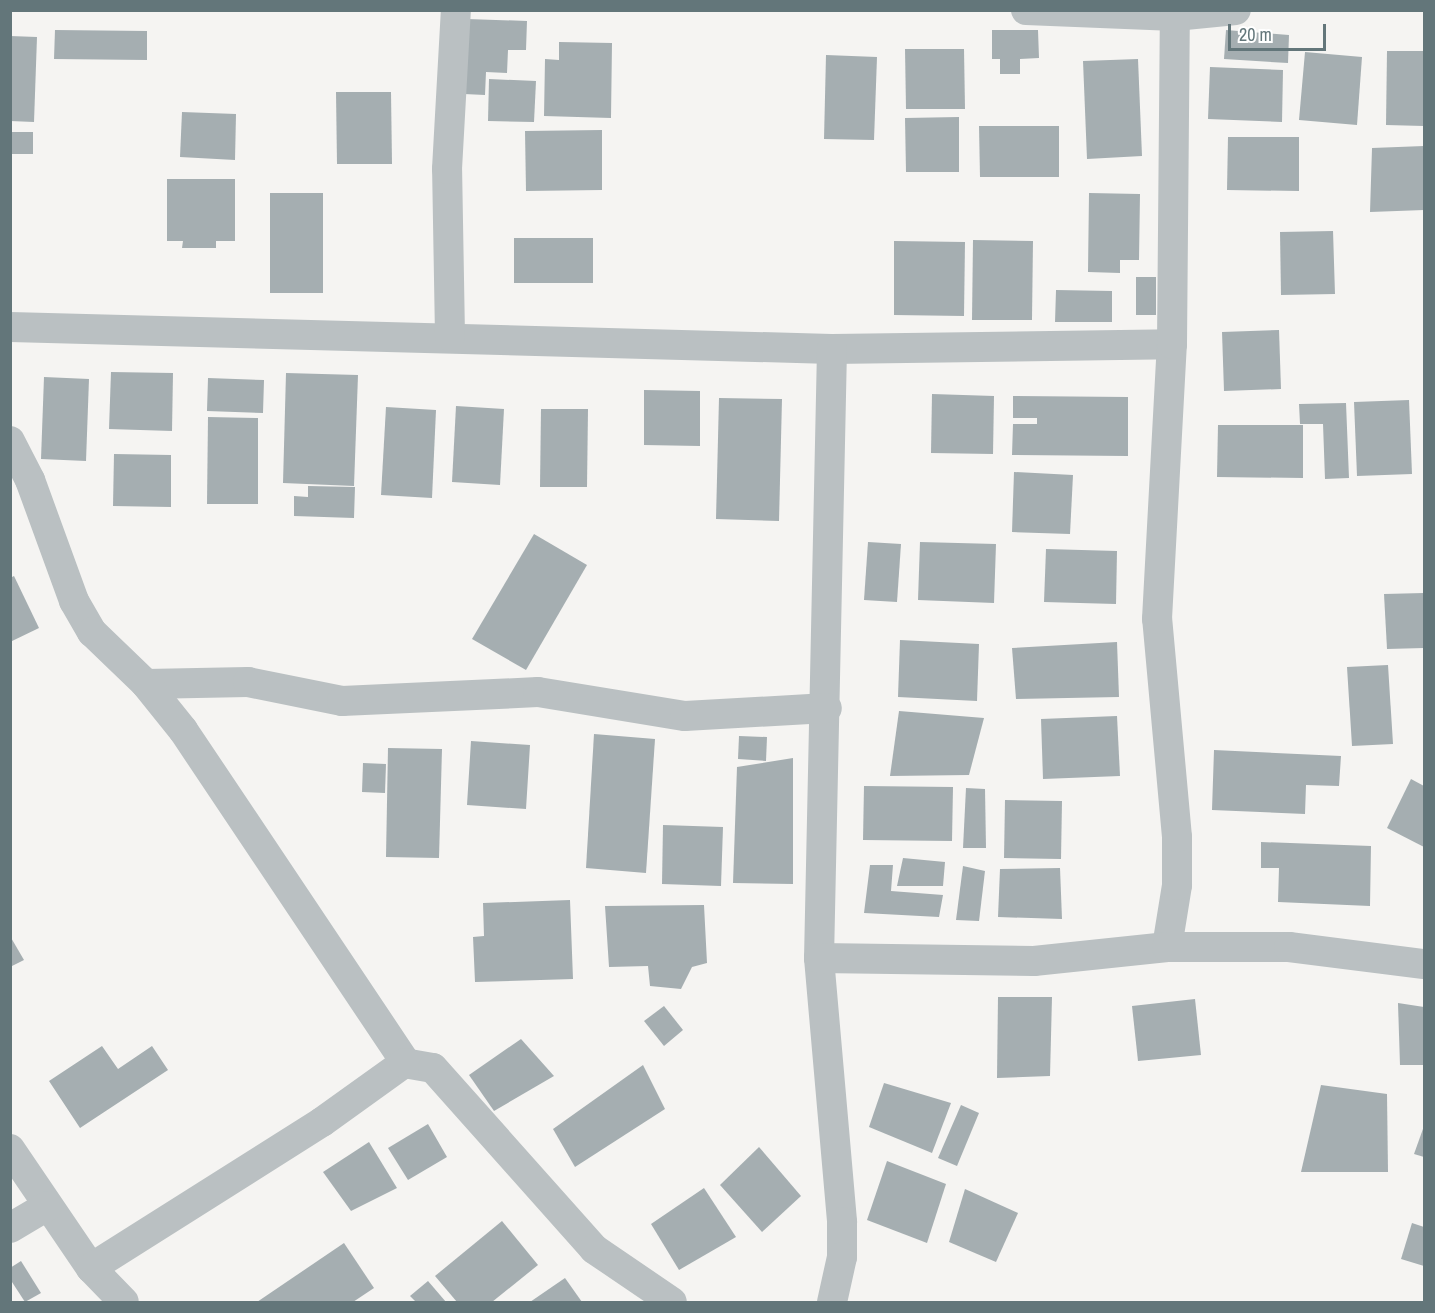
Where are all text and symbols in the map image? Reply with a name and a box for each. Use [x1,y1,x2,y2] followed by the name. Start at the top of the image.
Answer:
[1231,12,1328,50] scale bar
[1239,22,1272,47] text: 20 m

